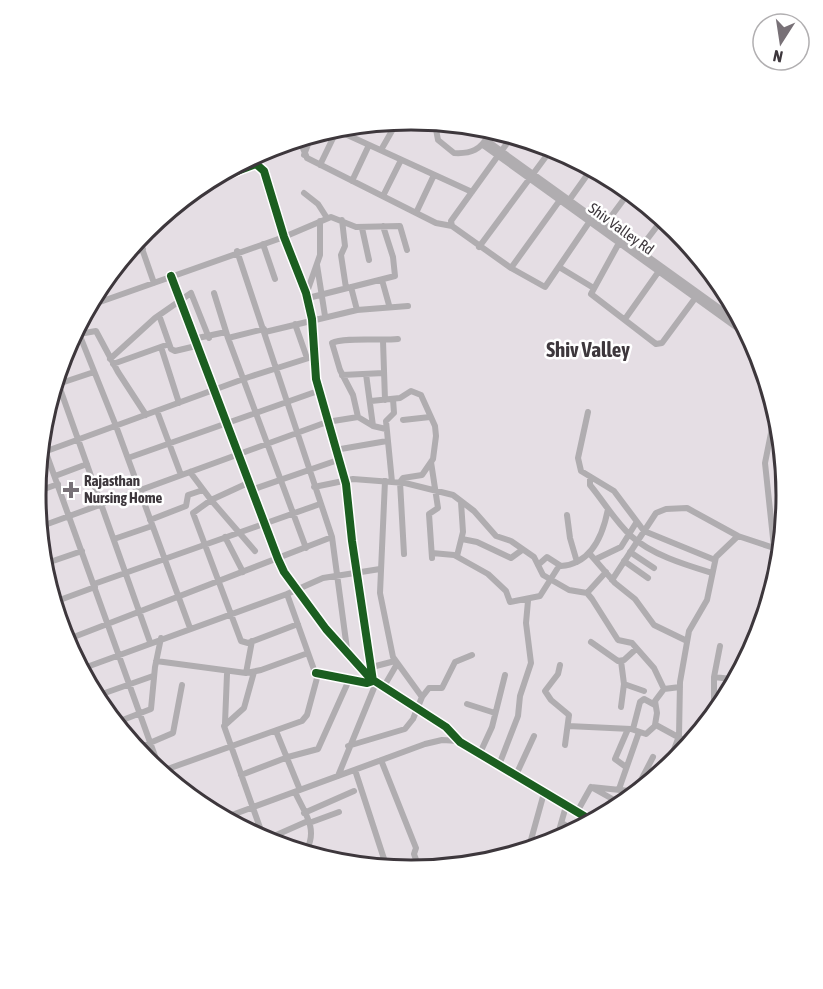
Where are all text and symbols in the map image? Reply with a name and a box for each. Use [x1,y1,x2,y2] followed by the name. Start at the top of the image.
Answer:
[751,12,811,72] north arrow
[771,47,784,66] text: N
[585,199,657,258] street label: Shiv Valley Rd
[546,337,630,361] district label: Shiv Valley
[84,472,163,506] place label: Rajasthan Nursing Home
[62,481,80,499] marker: Rajasthan Nursing Home

